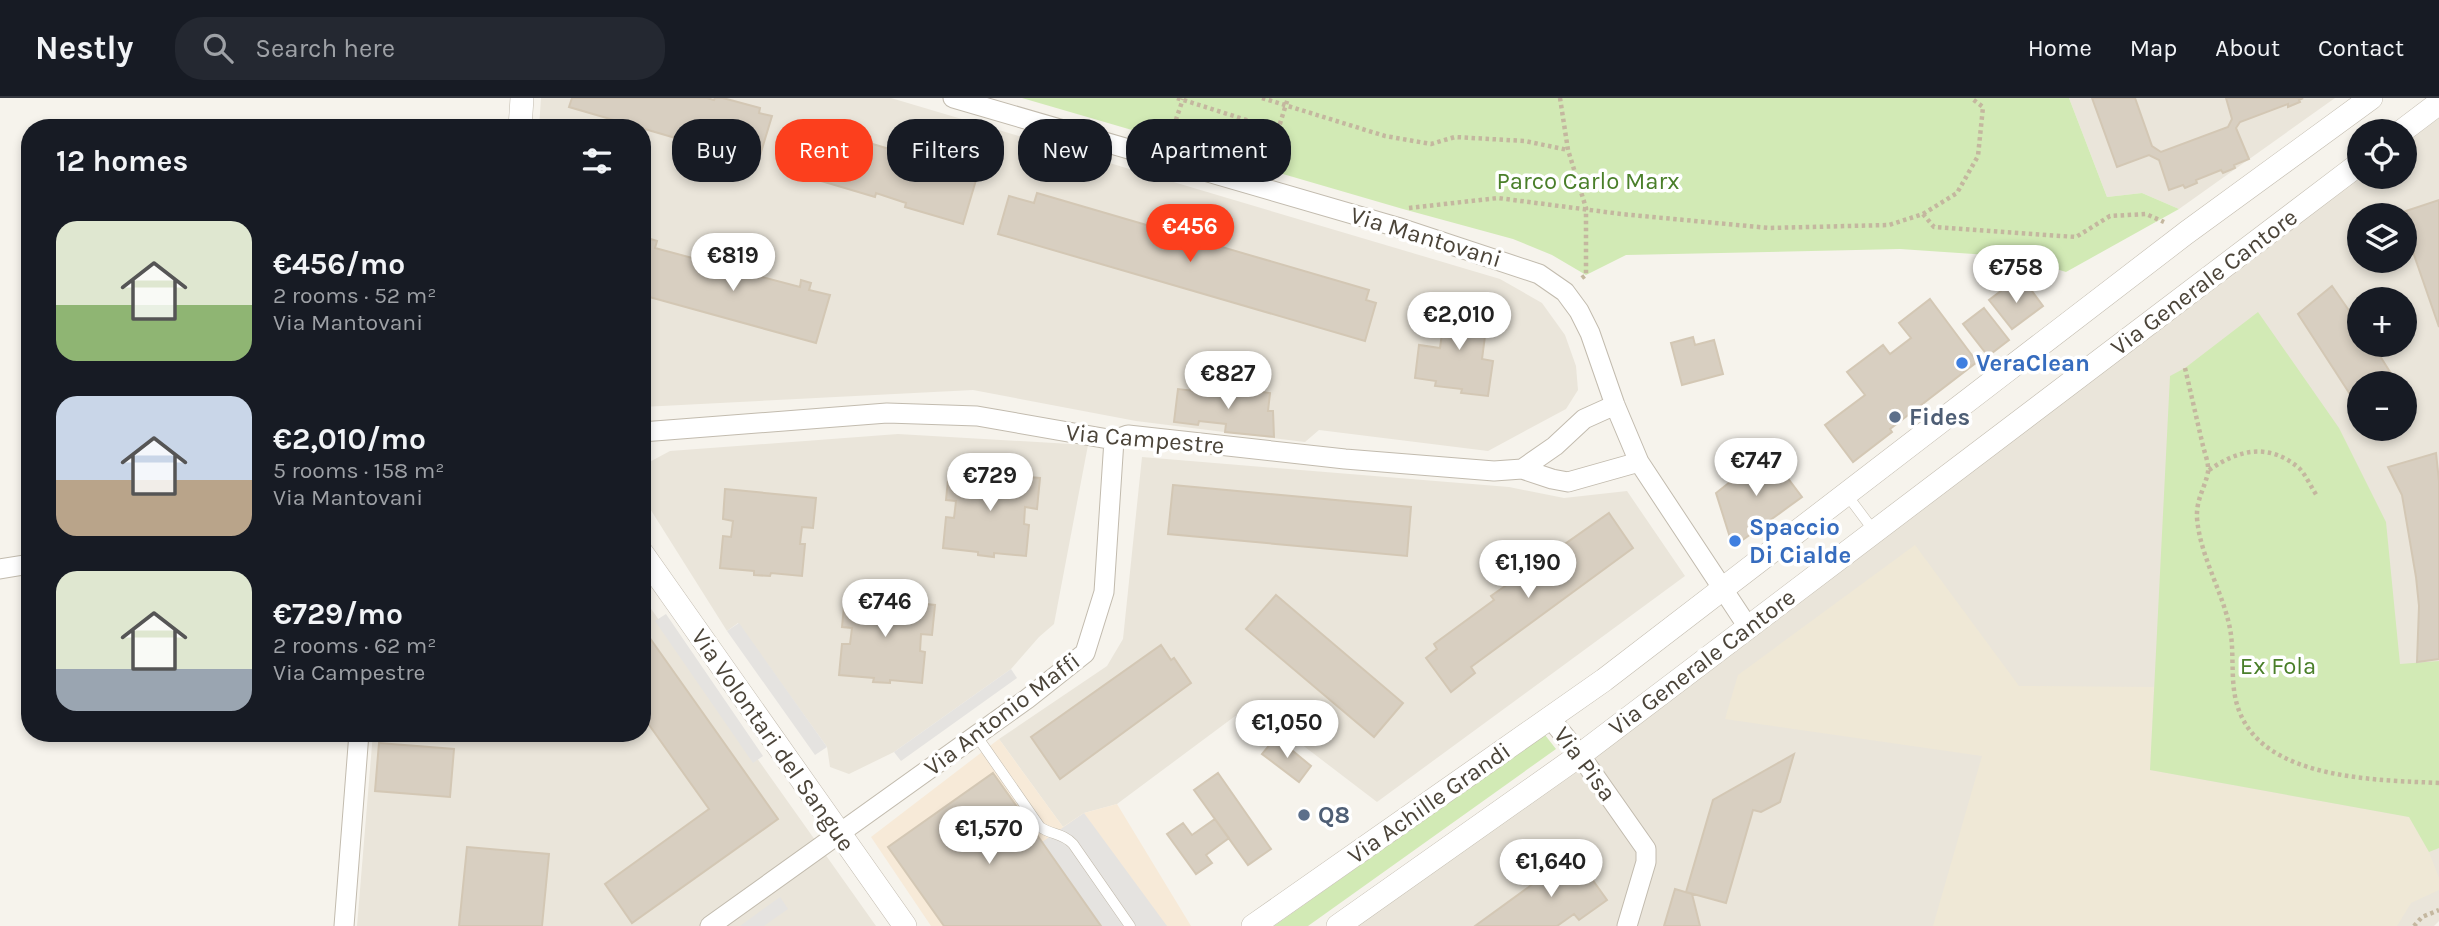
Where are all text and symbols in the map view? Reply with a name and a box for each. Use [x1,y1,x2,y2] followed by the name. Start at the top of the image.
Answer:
[175,17,665,80] search box
[35,29,133,67] text: Nestly
[199,29,237,67] icon: search
[255,33,395,64] text: Search here
[2028,34,2092,62] text: Home
[2130,34,2177,62] text: Map
[2215,34,2280,62] text: About
[2318,34,2404,62] text: Contact
[672,119,761,182] chip: Buy
[775,119,873,182] chip: Rent
[887,119,1004,182] chip: Filters
[1018,119,1112,182] chip: New
[1126,119,1291,182] chip: Apartment
[2347,119,2417,441] map controls
[2347,119,2417,189] button: locate
[578,142,616,180] icon: filters
[56,143,188,179] text: 12 homes
[1496,167,1680,195] park label: Parco Carlo Marx
[1347,201,1505,273] street label: Via Mantovani
[2105,203,2303,361] street label: Via Generale Cantore
[2347,203,2417,273] button: layers
[1149,204,1231,264] pin: €456
[1162,213,1218,240] text: €456
[692,234,774,293] pin: €819
[707,242,759,269] text: €819
[273,246,405,282] text: €456/mo
[1975,246,2057,305] pin: €758
[112,249,196,333] icon: home
[1989,254,2043,281] text: €758
[273,282,436,309] text: 2 rooms · 52 m²
[2347,287,2417,357] button: +
[1402,292,1516,352] pin: €2,010
[1423,301,1495,328] text: €2,010
[273,309,423,336] text: Via Mantovani
[1976,349,2090,377] place label: VeraClean
[1187,352,1269,411] pin: €827
[1954,355,1970,371] marker: VeraClean
[1201,360,1255,387] text: €827
[2347,371,2417,441] button: −
[1909,403,1970,431] place label: Fides
[1887,409,1903,425] marker: Fides
[1065,418,1225,460] street label: Via Campestre
[273,421,426,457] text: €2,010/mo
[112,424,196,508] icon: home
[1715,438,1797,498] pin: €747
[1730,447,1782,474] text: €747
[949,454,1031,513] pin: €729
[273,457,444,484] text: 5 rooms · 158 m²
[963,462,1017,489] text: €729
[273,484,423,511] text: Via Mantovani
[1749,513,1851,569] place label: Spaccio Di Cialde
[1727,533,1743,549] marker: Spaccio Di Cialde
[1471,540,1585,600] pin: €1,190
[1495,549,1561,576] text: €1,190
[844,580,926,639] pin: €746
[1603,583,1801,741] street label: Via Generale Cantore
[858,588,912,615] text: €746
[273,596,403,632] text: €729/mo
[112,599,196,683] icon: home
[686,623,860,857] street label: Via Volontari del Sangue
[273,632,437,659] text: 2 rooms · 62 m²
[919,646,1085,782] street label: Via Antonio Maffi
[2240,652,2316,680] park label: Ex Fola
[273,659,425,686] text: Via Campestre
[1230,700,1344,760] pin: €1,050
[1251,709,1323,736] text: €1,050
[1548,721,1622,807] street label: Via Pisa
[1342,736,1516,870] street label: Via Achille Grandi
[1318,801,1350,829] place label: Q8
[932,806,1046,866] pin: €1,570
[1296,807,1312,823] marker: Q8
[955,815,1023,842] text: €1,570
[1494,840,1608,899] pin: €1,640
[1516,848,1586,875] text: €1,640

